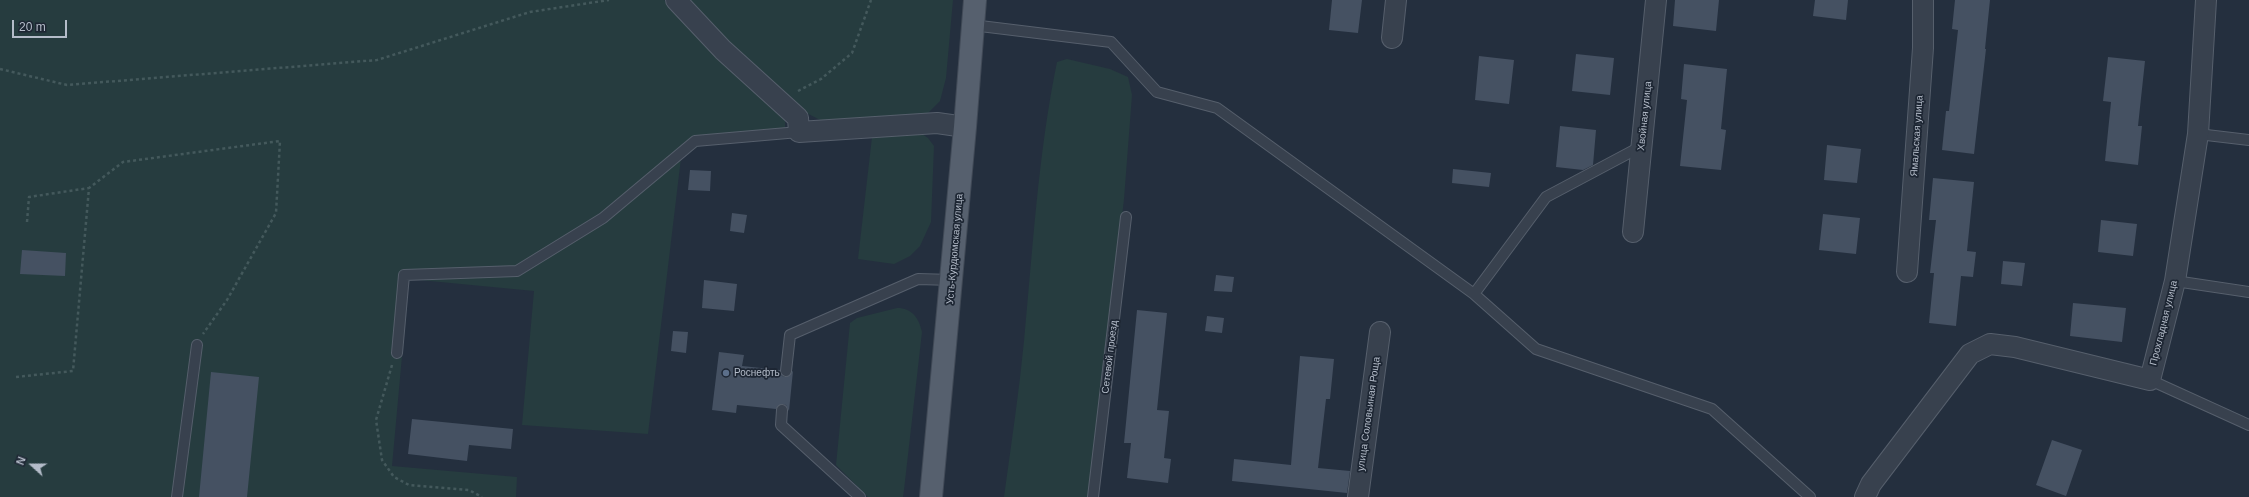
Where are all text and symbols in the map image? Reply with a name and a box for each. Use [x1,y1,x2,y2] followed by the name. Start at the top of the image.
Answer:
[14,12,69,38] scale bar
[19,20,46,34] text: 20 m
[1635,81,1655,151] street label: Хвойная улица
[1908,95,1926,177] street label: Ямальская улица
[944,193,966,305] street label: Усть-Курдюмская улица
[2148,279,2180,367] street label: Прохладная улица
[1100,320,1120,394] street label: Сетевой проезд
[1355,356,1383,472] street label: улица Соловьиная Роща
[734,367,780,379] place label: Роснефть
[721,368,731,378] marker: Роснефть
[12,445,52,485] north arrow
[14,455,28,467] text: N

